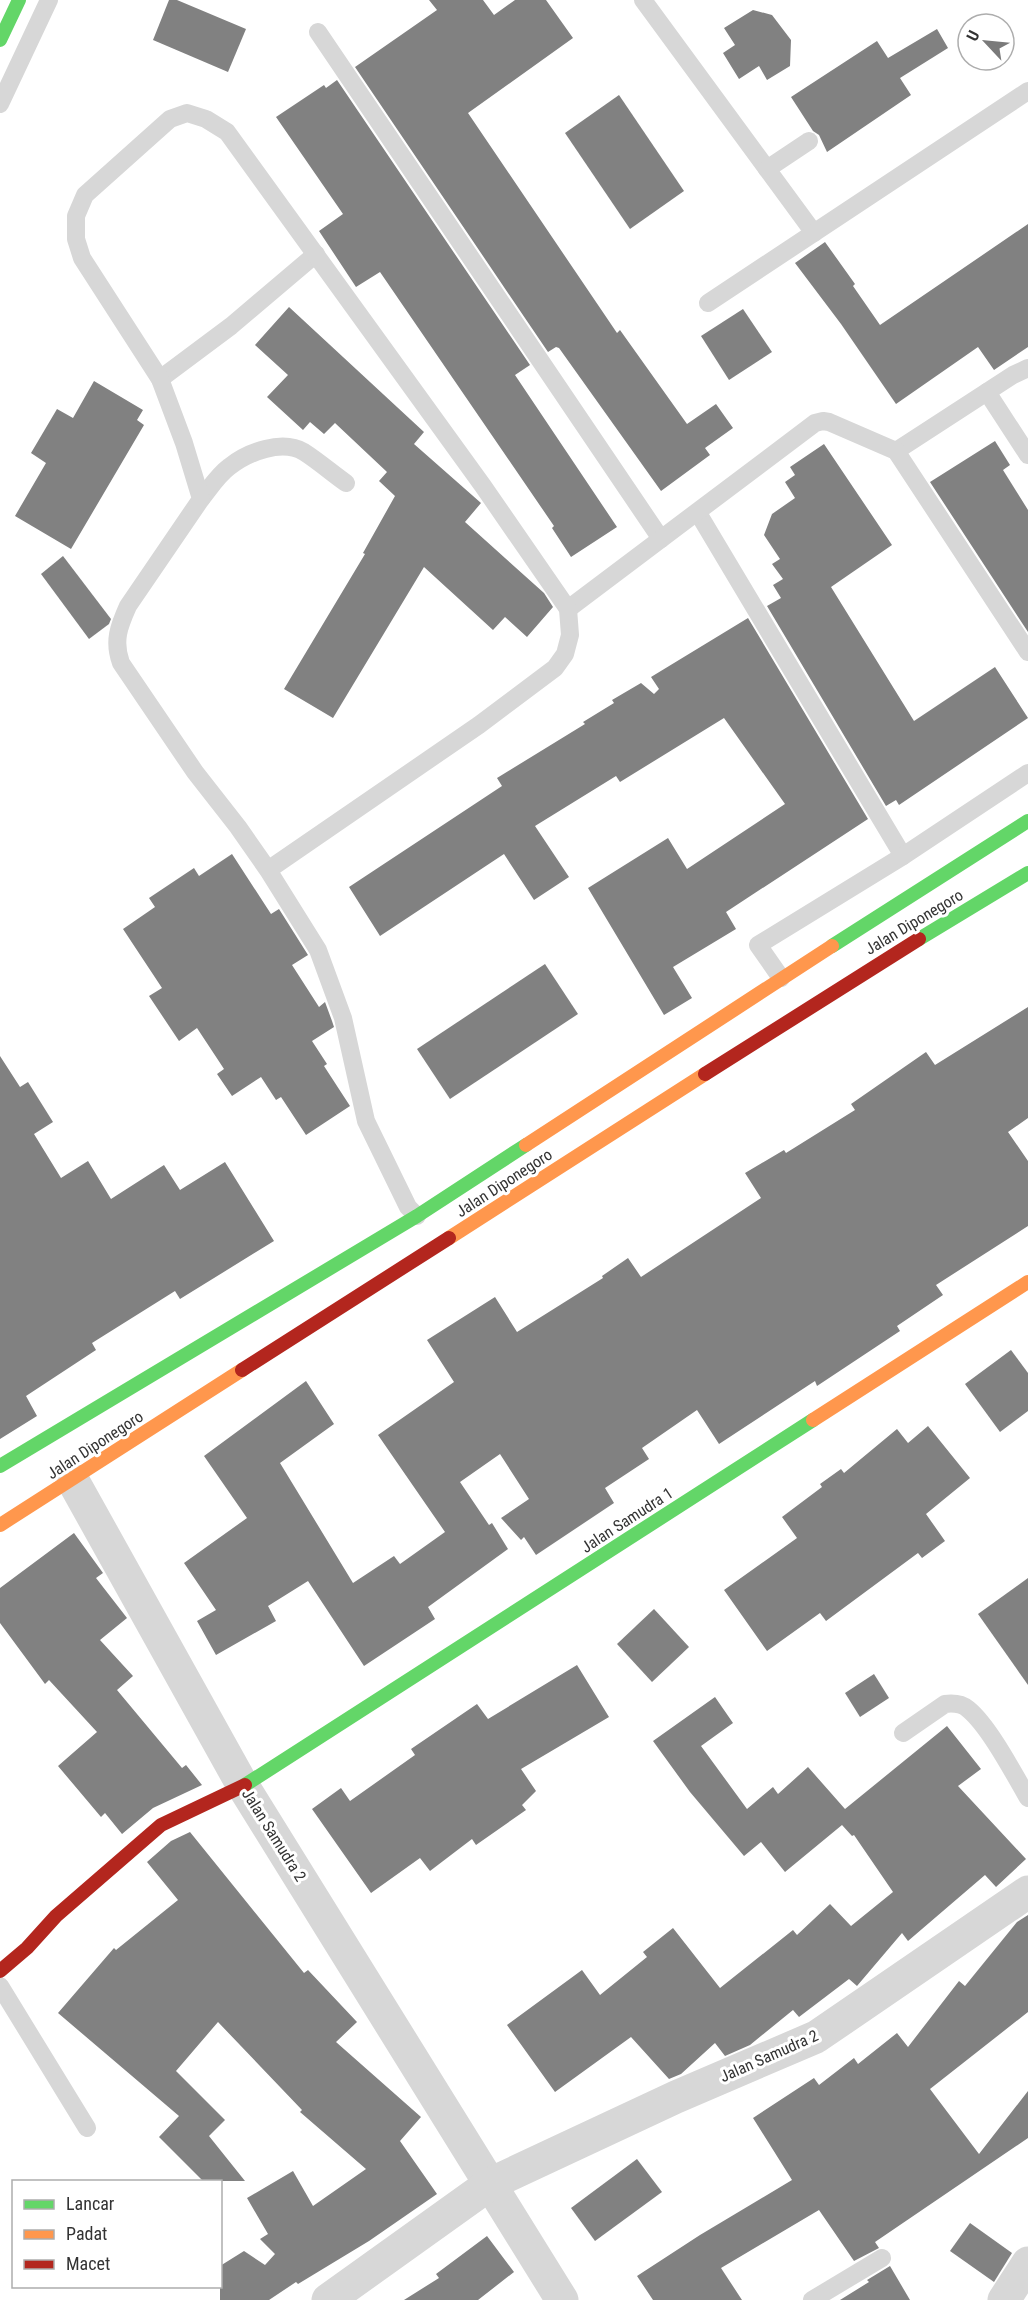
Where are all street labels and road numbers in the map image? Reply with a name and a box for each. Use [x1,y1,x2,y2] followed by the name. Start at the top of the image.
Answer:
[862,885,966,959] street label: Jalan Diponegoro
[452,1145,556,1221] street label: Jalan Diponegoro
[43,1407,147,1483] street label: Jalan Diponegoro
[578,1483,676,1557] street label: Jalan Samudra 1
[238,1785,310,1885] street label: Jalan Samudra 2
[717,2026,821,2086] street label: Jalan Samudra 2

